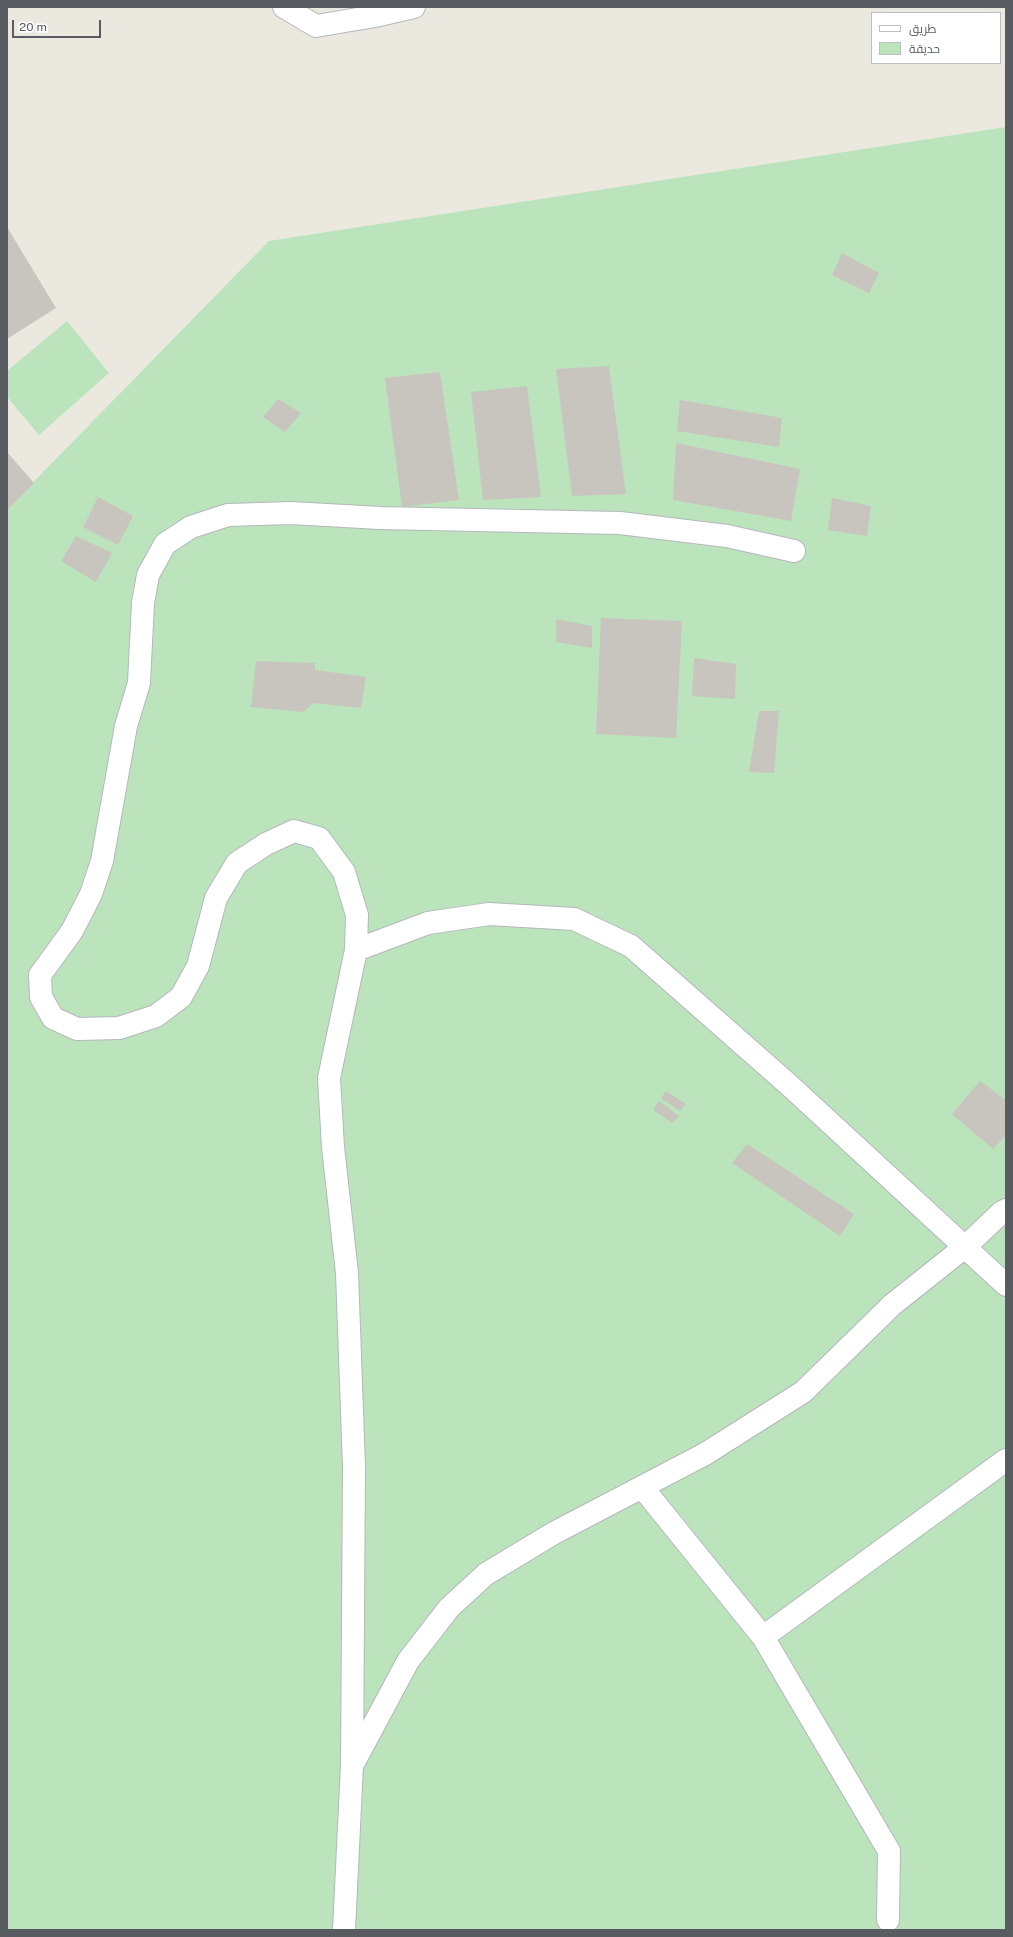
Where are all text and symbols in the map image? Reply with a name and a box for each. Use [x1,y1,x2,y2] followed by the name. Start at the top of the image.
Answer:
[14,12,103,38] scale bar
[871,12,1001,64] legend
[19,20,47,34] text: 20 m
[909,22,936,36] text: طريق
[909,42,940,56] text: حديقة

